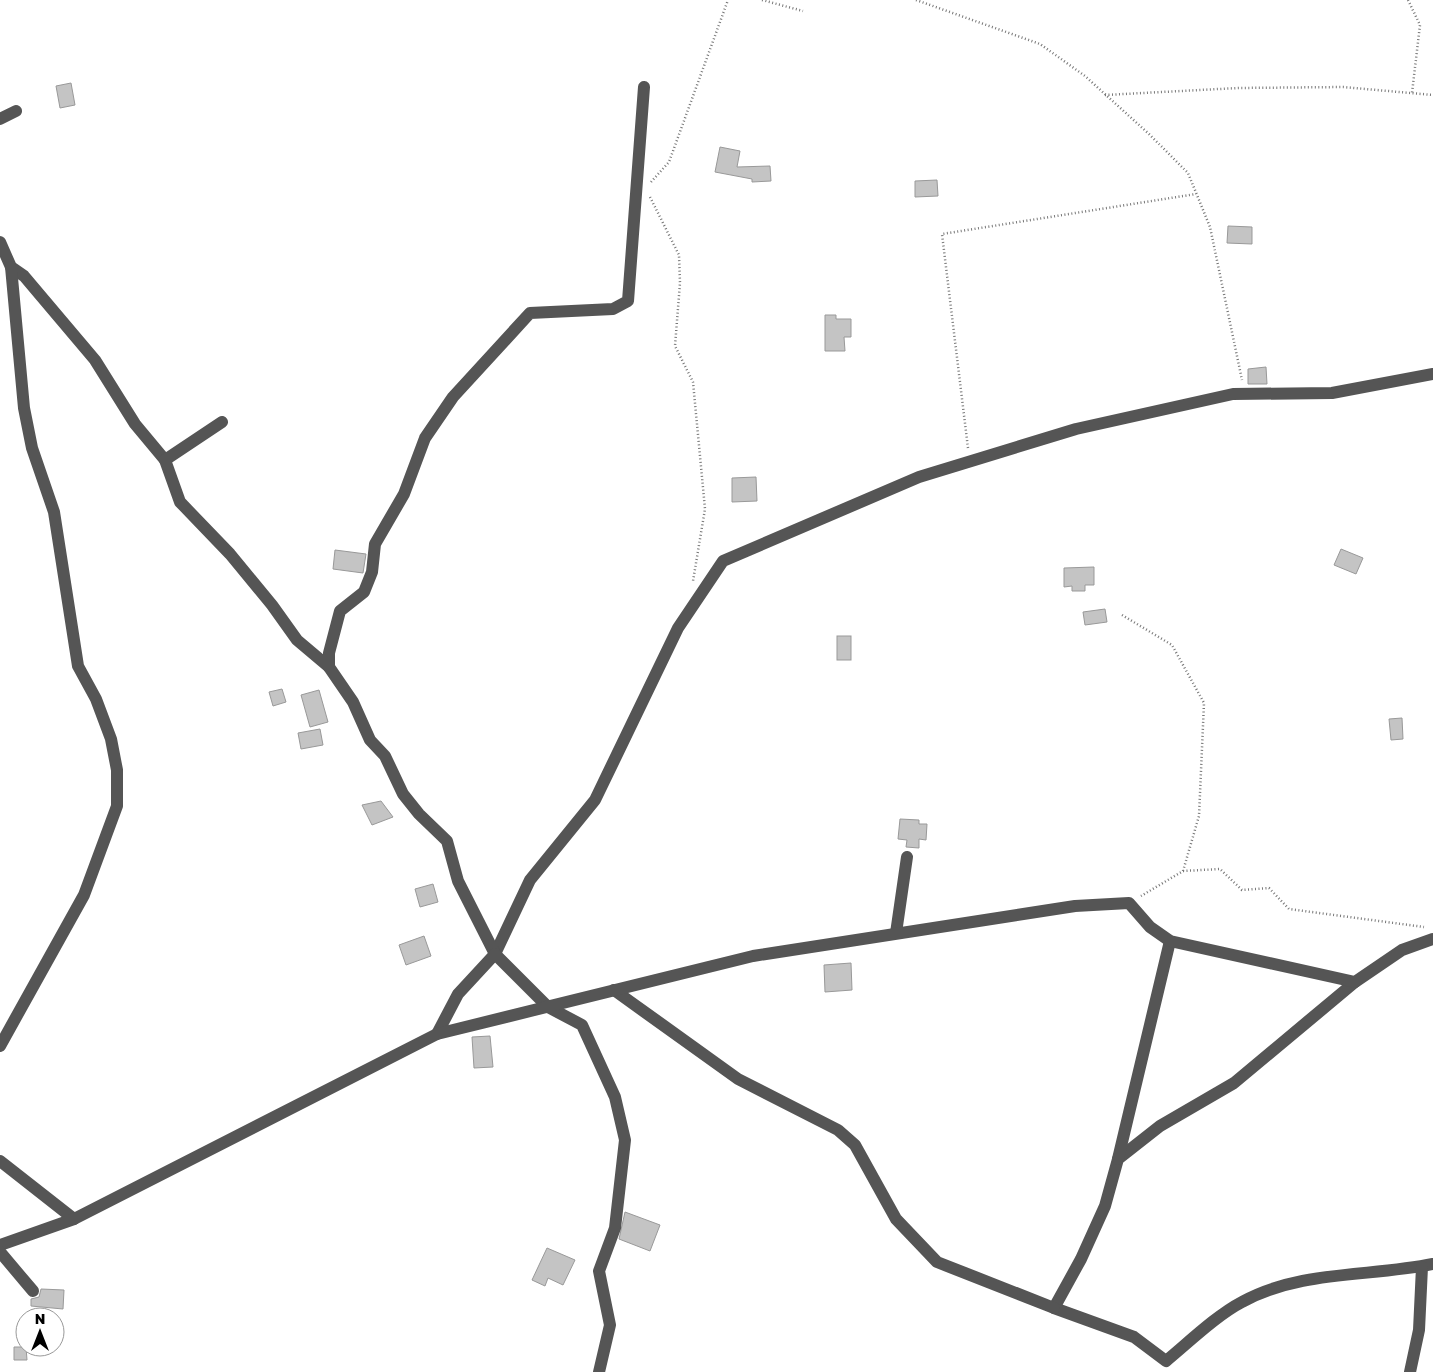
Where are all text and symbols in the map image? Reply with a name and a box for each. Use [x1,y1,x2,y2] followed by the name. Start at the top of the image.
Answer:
[15,1307,65,1357] north arrow
[35,1310,45,1327] text: N

